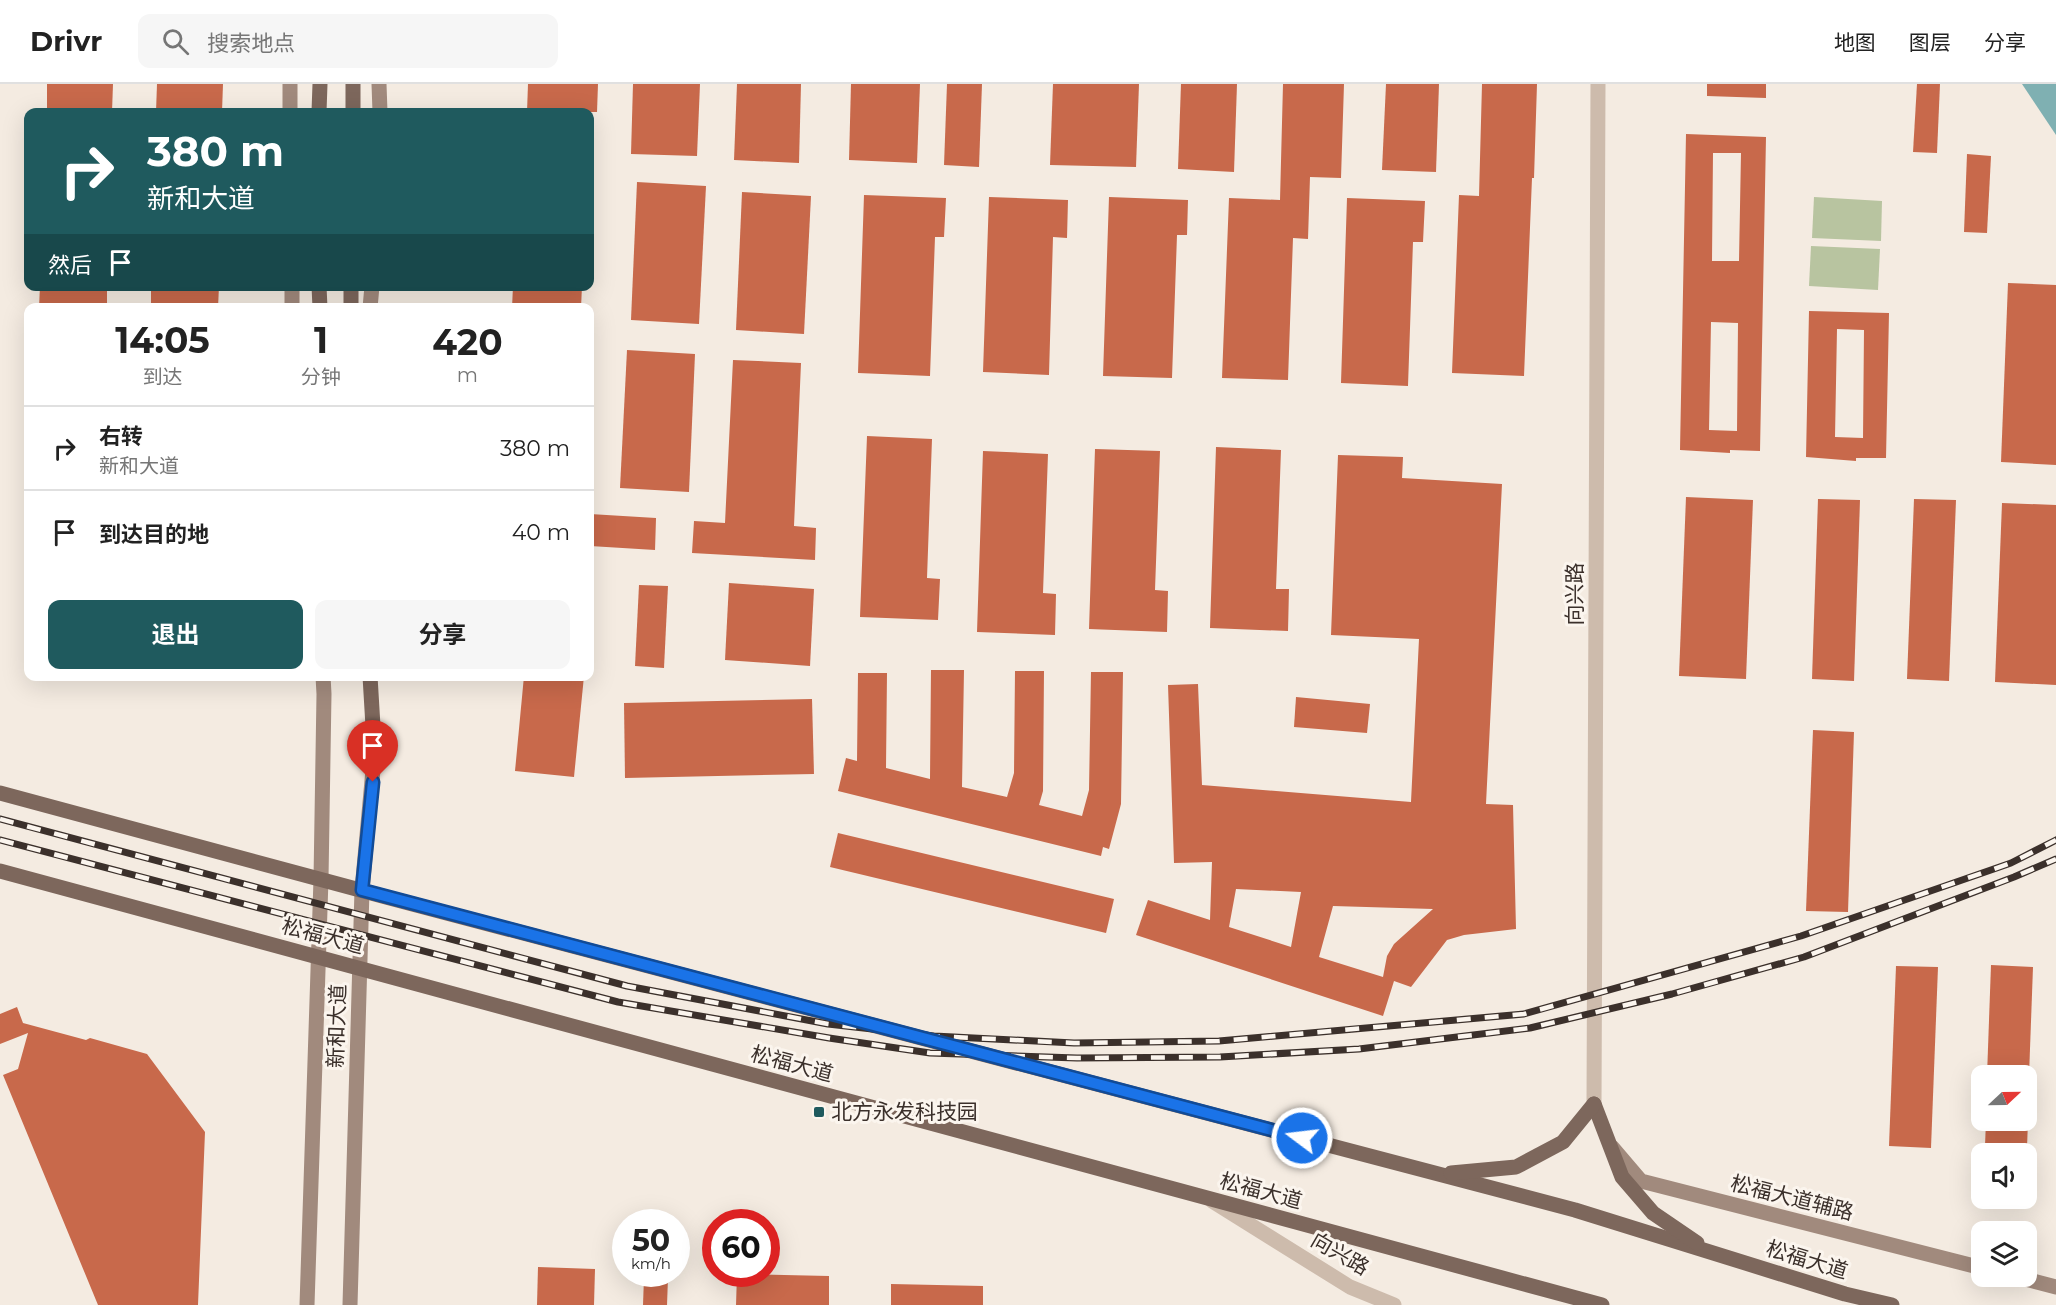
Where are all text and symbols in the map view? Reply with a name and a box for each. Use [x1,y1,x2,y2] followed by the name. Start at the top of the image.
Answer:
[138,14,558,68] search box
[30,24,102,58] text: Drivr
[159,25,192,58] icon: search
[207,30,295,57] text: 搜索地点
[1834,30,1876,55] text: 地图
[1909,30,1951,55] text: 图层
[1984,30,2026,55] text: 分享
[147,125,284,177] text: 380 m
[48,132,126,210] icon: right
[147,182,255,215] text: 新和大道
[104,246,137,279] icon: arrive
[48,252,92,279] text: 然后
[115,318,210,362] text: 14:05
[314,318,328,362] text: 1
[432,320,503,364] text: 420
[457,363,478,387] text: m
[142,365,182,389] text: 到达
[301,365,341,389] text: 分钟
[99,423,143,450] text: 右转
[48,432,81,465] icon: right
[500,435,570,462] text: 380 m
[99,454,179,478] text: 新和大道
[48,516,81,549] icon: arrive
[512,519,570,546] text: 40 m
[99,521,209,548] text: 到达目的地
[1562,563,1587,626] street label: 向兴路
[48,600,303,669] button: 退出
[315,600,570,669] button: 分享
[347,720,398,782] pin
[356,729,389,762] icon: arrive
[279,913,367,958] street label: 松福大道
[323,984,350,1068] street label: 新和大道
[748,1041,836,1086] street label: 松福大道
[1971,1065,2037,1131] north arrow
[1971,1065,2037,1287] map controls
[831,1099,978,1124] place label: 北方永发科技园
[812,1105,826,1119] marker: 北方永发科技园
[1270,1106,1334,1170] position arrow
[1971,1143,2037,1209] button: sound
[1217,1168,1305,1213] street label: 松福大道
[1728,1170,1856,1225] street label: 松福大道辅路
[702,1209,780,1287] speed limit sign: 60
[1971,1221,2037,1287] button: layers
[632,1222,670,1259] text: 50
[1307,1227,1374,1280] street label: 向兴路
[1763,1235,1851,1284] street label: 松福大道
[631,1254,671,1273] text: km/h

